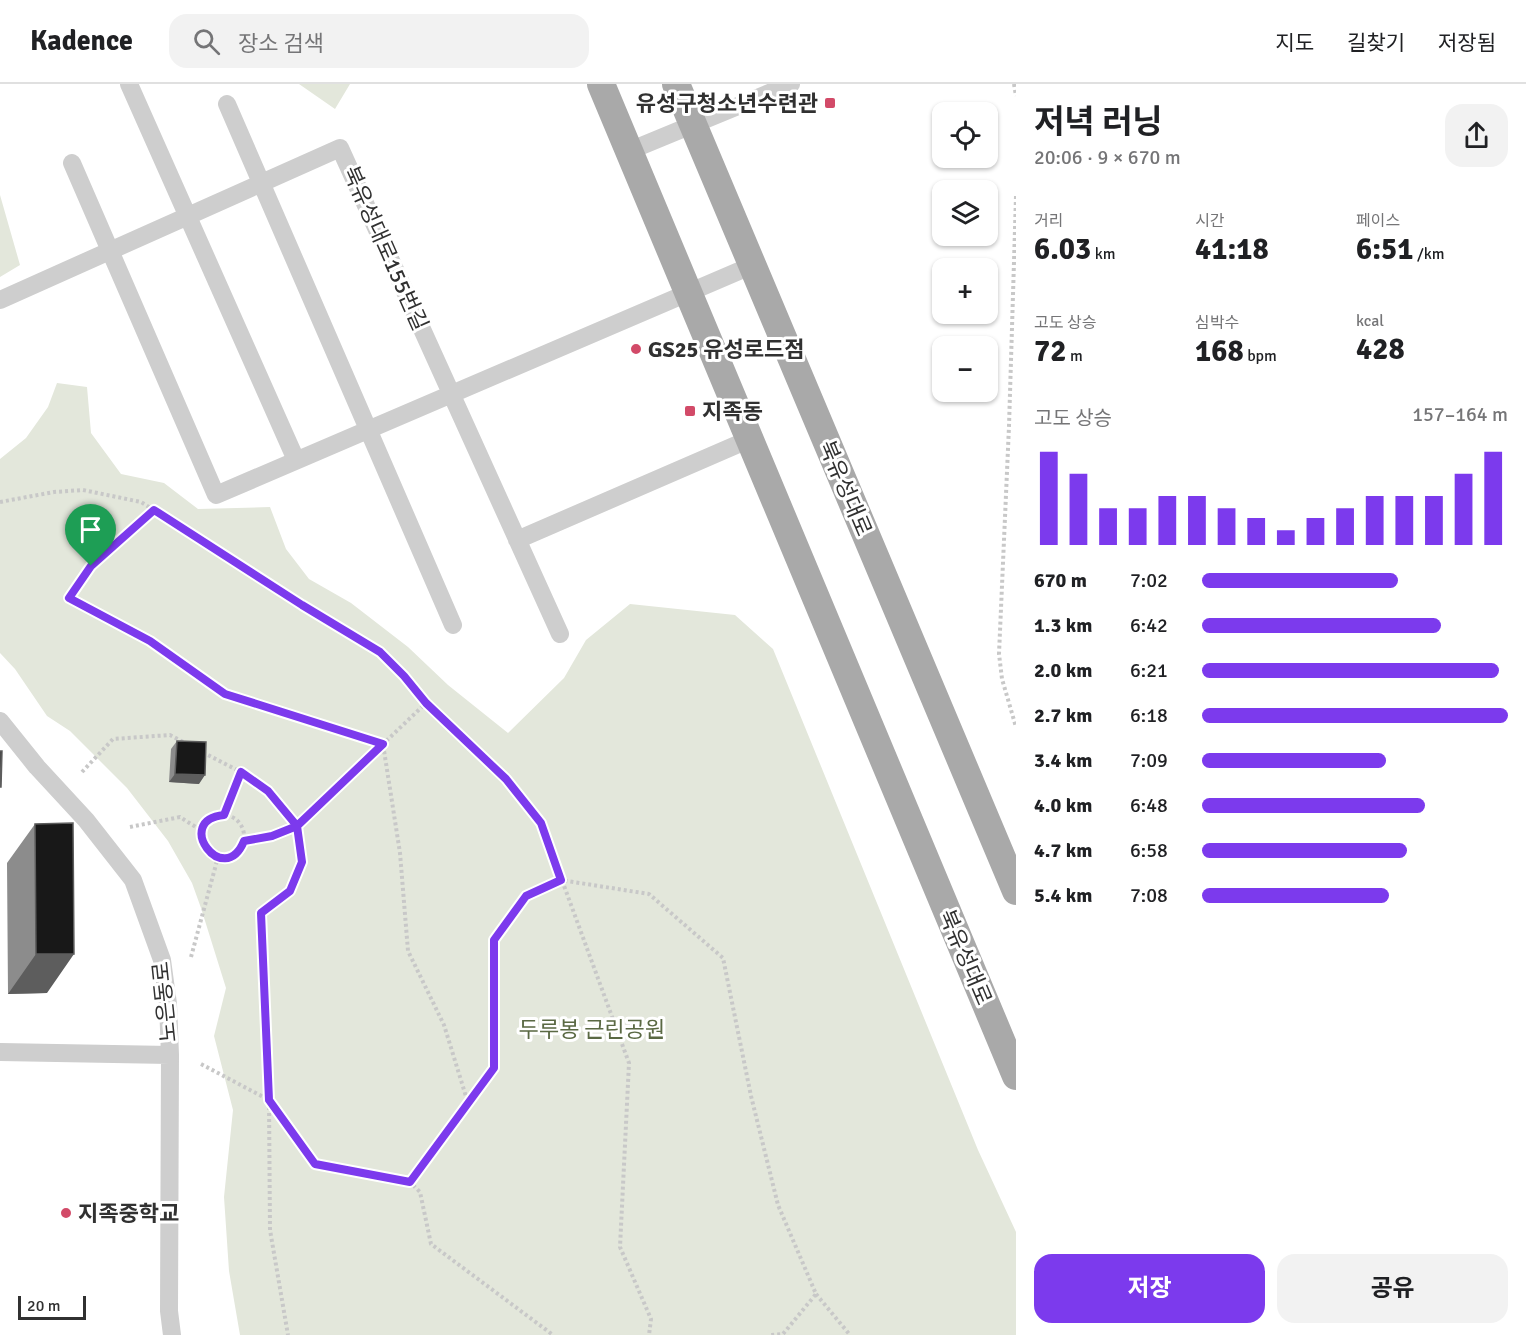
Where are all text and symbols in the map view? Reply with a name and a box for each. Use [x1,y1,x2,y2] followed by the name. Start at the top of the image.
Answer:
[169,14,589,68] search box
[30,24,133,58] text: Kadence
[190,25,223,58] icon: search
[238,30,324,57] text: 장소 검색
[1275,30,1314,56] text: 지도
[1347,30,1405,56] text: 길찾기
[1438,30,1496,56] text: 저장됨
[636,90,818,117] place label: 유성구청소년수련관
[823,96,837,110] marker: 유성구청소년수련관
[932,102,998,402] map controls
[932,102,998,168] button: locate
[1034,102,1163,143] text: 저녁 러닝
[1445,104,1508,167] button: share
[1034,145,1181,170] text: 20:06 · 9 × 670 m
[337,162,434,335] street label: 북유성대로155번길
[932,180,998,246] button: layers
[1034,211,1063,231] text: 거리
[1195,211,1224,231] text: 시간
[1356,211,1400,231] text: 페이스
[1034,231,1091,268] text: 6.03
[1195,231,1269,268] text: 41:18
[1356,231,1413,268] text: 6:51
[1091,244,1116,264] text: km
[1413,244,1445,264] text: /km
[932,258,998,324] button: +
[1356,311,1384,331] text: kcal
[1034,313,1096,333] text: 고도 상승
[1195,313,1239,333] text: 심박수
[1356,331,1405,368] text: 428
[1034,333,1066,370] text: 72
[1195,333,1244,370] text: 168
[648,336,804,363] place label: GS25 유성로드점
[932,336,998,402] button: −
[629,342,643,356] marker: GS25 유성로드점
[1066,346,1083,366] text: m
[1244,346,1277,366] text: bpm
[702,398,763,425] place label: 지족동
[1412,402,1508,427] text: 157–164 m
[683,404,697,418] marker: 지족동
[1034,406,1112,431] text: 고도 상승
[813,436,878,540] street label: 북유성대로
[65,504,116,566] pin
[74,513,107,546] icon: arrive
[1034,568,1087,593] text: 670 m
[1130,568,1168,593] text: 7:02
[1034,613,1092,638] text: 1.3 km
[1130,613,1168,638] text: 6:42
[1034,658,1092,683] text: 2.0 km
[1130,658,1168,683] text: 6:21
[1034,703,1092,728] text: 2.7 km
[1130,703,1168,728] text: 6:18
[1034,748,1092,773] text: 3.4 km
[1130,748,1168,773] text: 7:09
[1034,793,1092,818] text: 4.0 km
[1130,793,1168,818] text: 6:48
[1034,838,1092,863] text: 4.7 km
[1130,838,1168,863] text: 6:58
[1034,883,1092,908] text: 5.4 km
[1130,883,1168,908] text: 7:08
[933,905,998,1009] street label: 북유성대로
[147,960,182,1044] street label: 노은동로
[519,1016,665,1043] park label: 두루봉 근린공원
[78,1200,179,1227] place label: 지족중학교
[59,1206,73,1220] marker: 지족중학교
[1034,1254,1265,1323] button: 저장
[1277,1254,1508,1323] button: 공유
[18,1293,86,1320] scale bar
[27,1296,61,1316] text: 20 m

